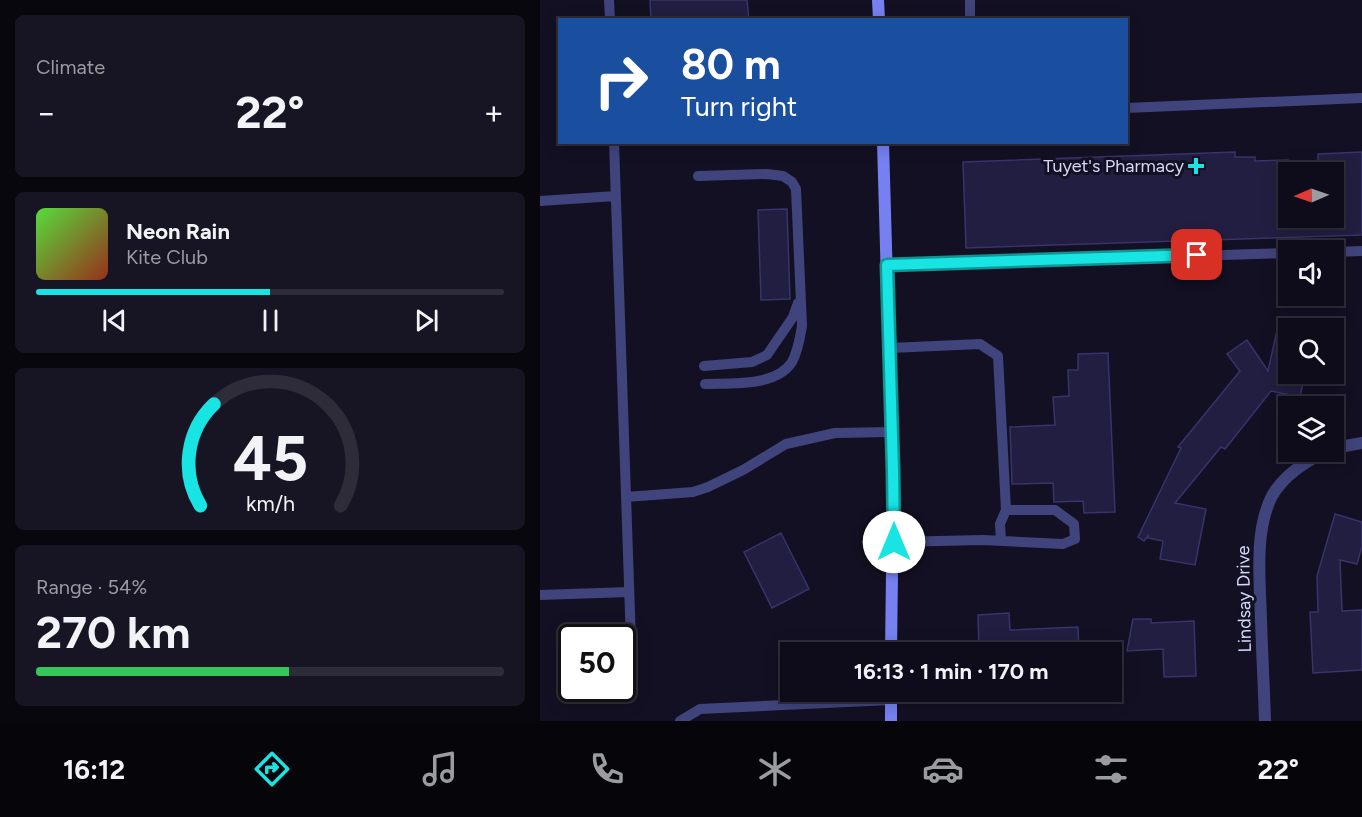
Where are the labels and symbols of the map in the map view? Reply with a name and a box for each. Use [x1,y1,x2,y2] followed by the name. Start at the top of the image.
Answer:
[1043,155,1185,177] place label: Tuyet's Pharmacy
[1189,159,1203,173] marker: Tuyet's Pharmacy
[1278,162,1344,228] north arrow
[1171,229,1222,280] pin
[862,510,926,574] position arrow
[1232,545,1256,653] street label: Lindsay Drive
[558,624,636,702] speed limit sign: 50

